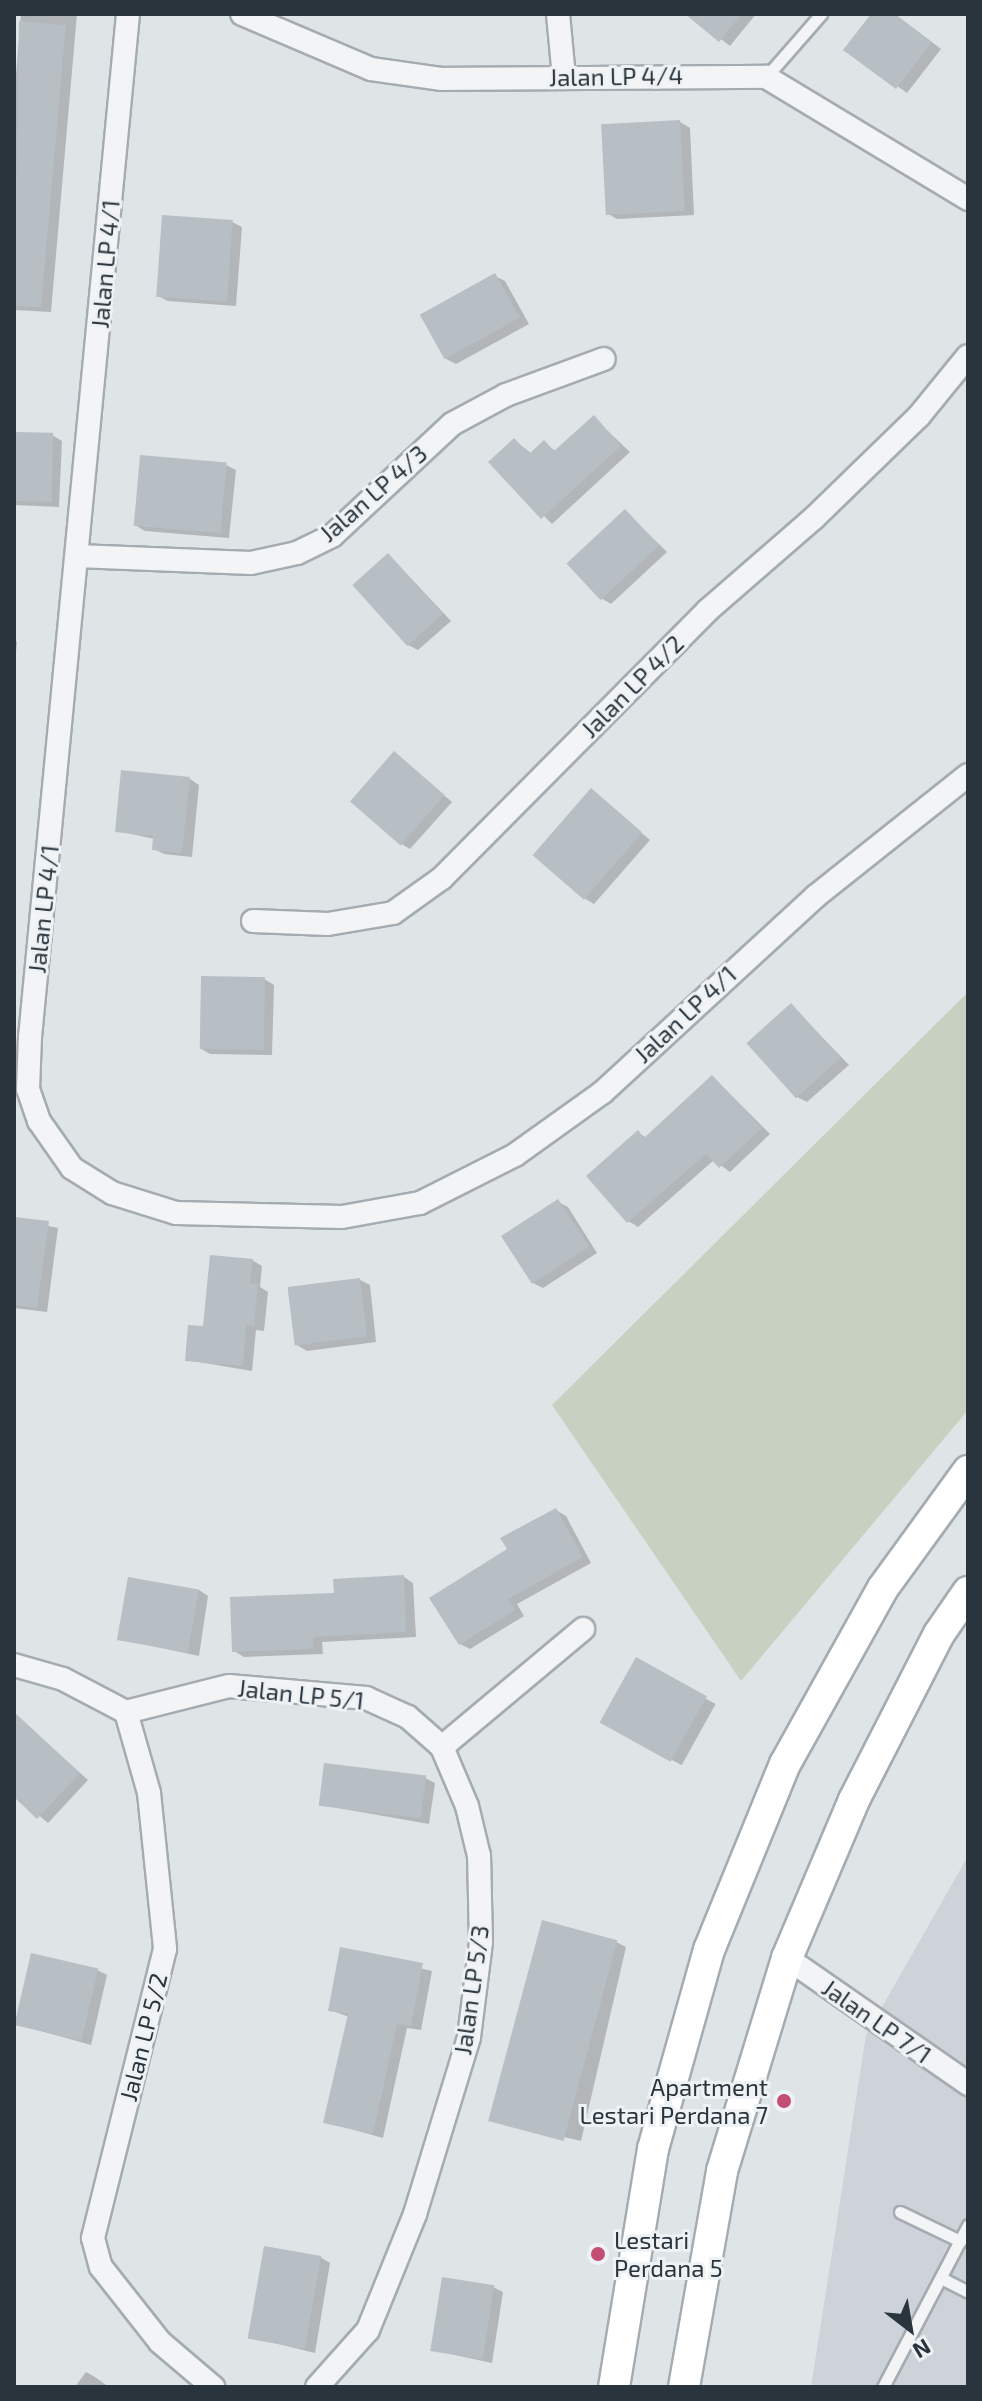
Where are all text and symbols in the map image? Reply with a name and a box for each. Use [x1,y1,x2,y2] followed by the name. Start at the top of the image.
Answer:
[548,60,684,92] street label: Jalan LP 4/4
[85,198,125,330] street label: Jalan LP 4/1
[313,438,433,548] street label: Jalan LP 4/3
[575,629,689,743] street label: Jalan LP 4/2
[22,843,64,975] street label: Jalan LP 4/1
[628,959,742,1069] street label: Jalan LP 4/1
[236,1673,366,1715] street label: Jalan LP 5/1
[448,1923,494,2057] street label: Jalan LP 5/3
[113,1970,173,2104] street label: Jalan LP 5/2
[817,1973,937,2069] street label: Jalan LP 7/1
[579,2073,768,2129] place label: Apartment Lestari Perdana 7
[775,2092,793,2110] marker: Apartment Lestari Perdana 7
[614,2226,723,2282] place label: Lestari Perdana 5
[589,2245,607,2263] marker: Lestari Perdana 5
[870,2289,950,2369] north arrow
[909,2334,936,2365] text: N

